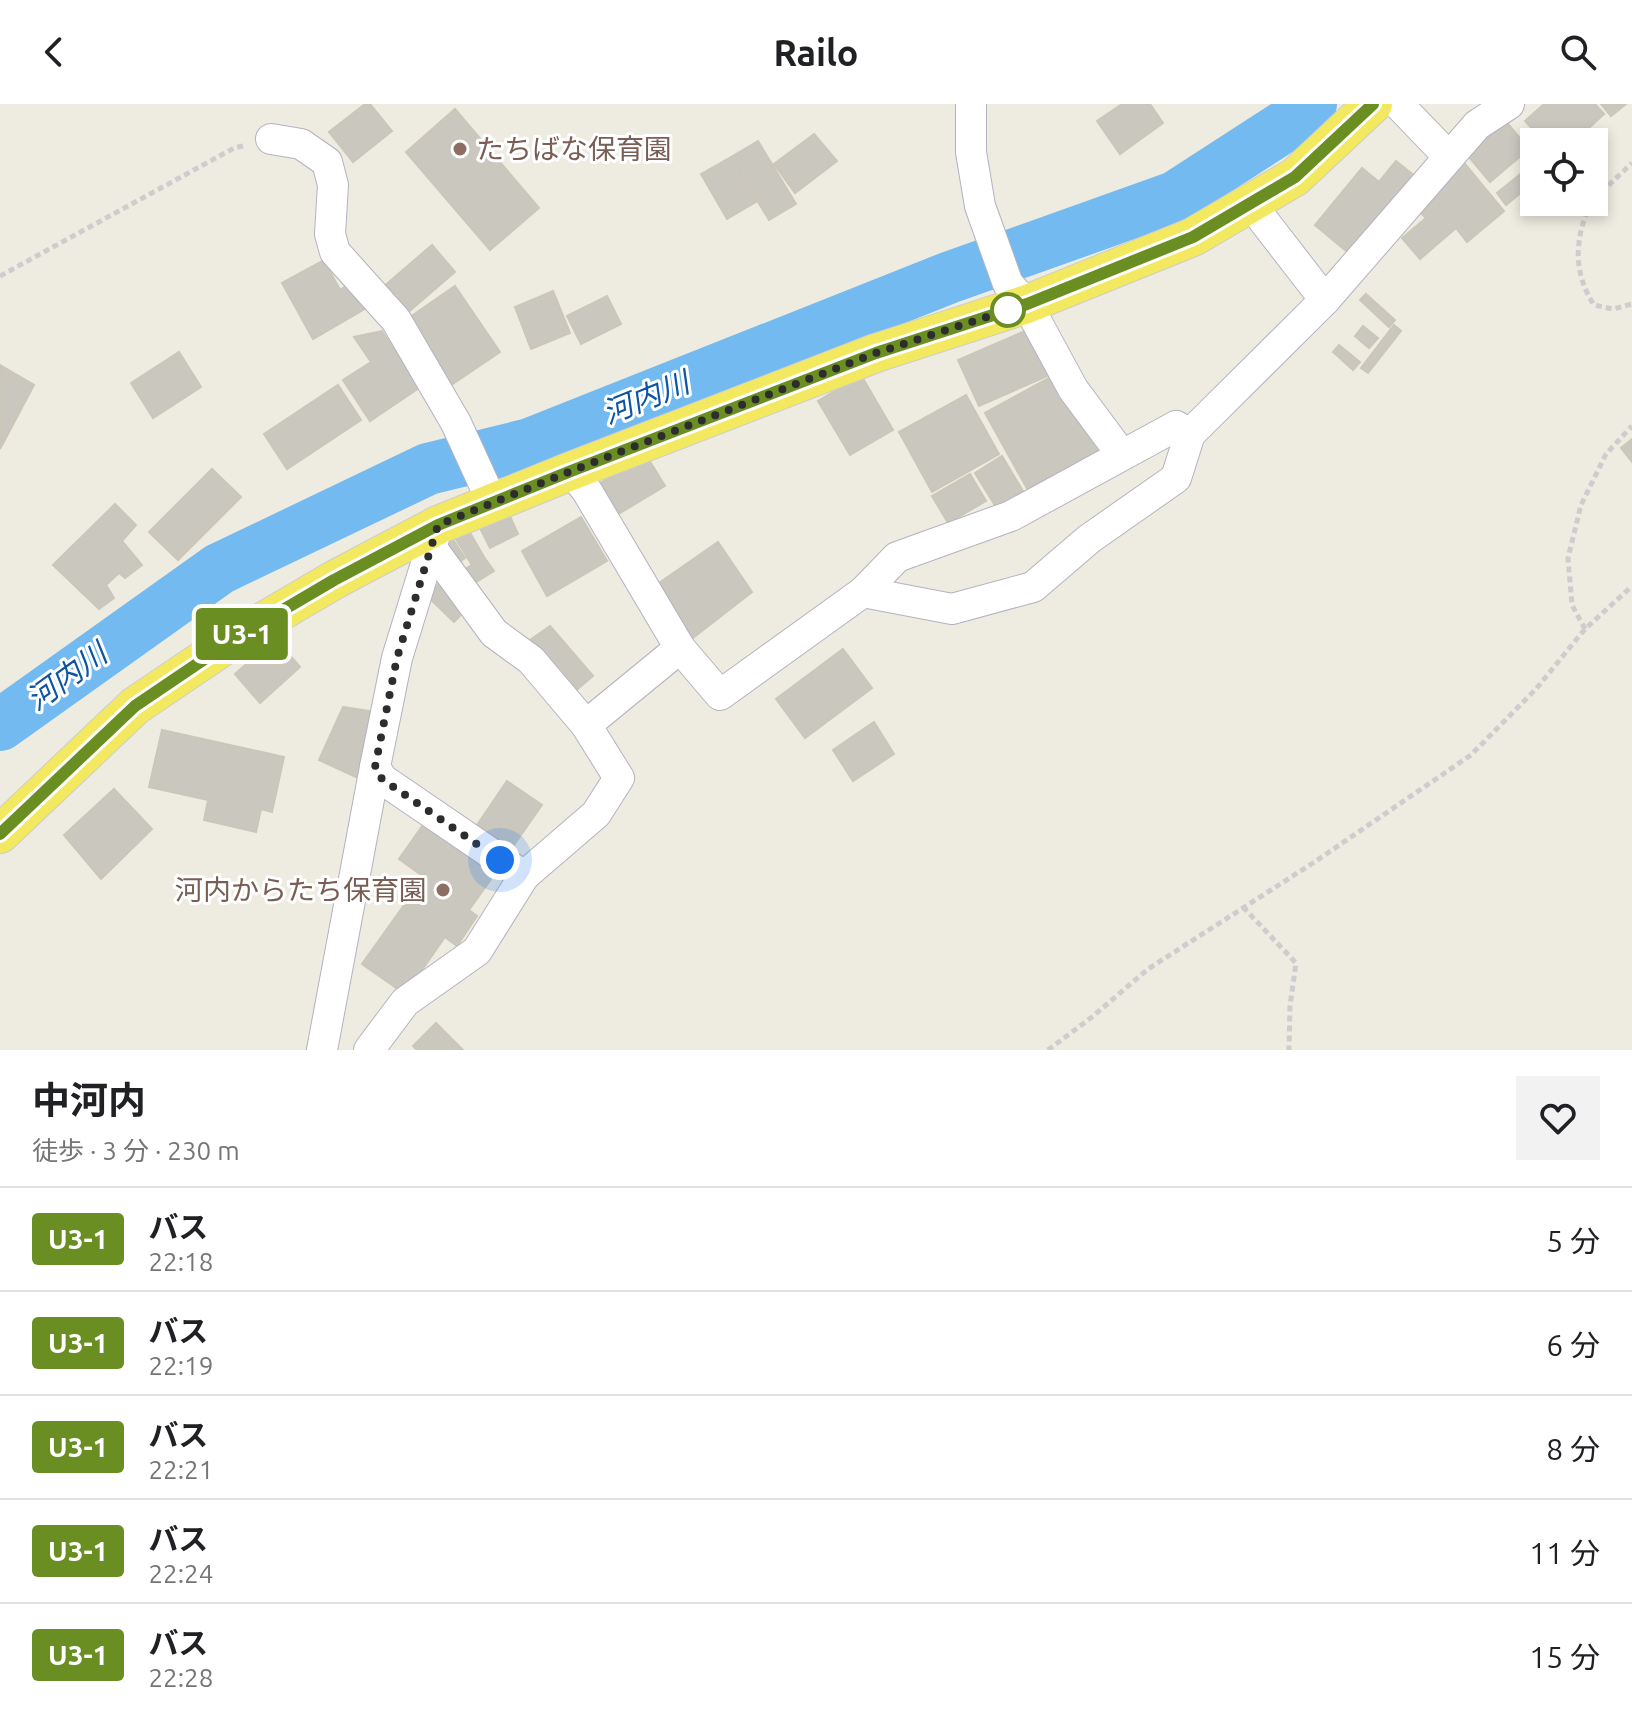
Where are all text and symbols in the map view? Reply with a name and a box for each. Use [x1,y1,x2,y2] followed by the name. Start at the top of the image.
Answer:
[32,30,76,74] icon: back
[1556,30,1600,74] icon: search
[773,32,859,73] text: Railo
[1520,128,1608,216] map controls
[1520,128,1608,216] button: locate
[476,133,672,164] place label: たちばな保育園
[451,140,469,158] marker: たちばな保育園
[991,293,1025,327] unlabelled marker
[598,363,696,430] water label: 河内川
[186,608,298,660] line badge: U3-1
[212,618,272,649] text: U3-1
[20,634,115,716] water label: 河内川
[480,840,520,880] your location
[175,874,427,905] place label: 河内からたち保育園
[434,881,452,899] marker: 河内からたち保育園
[1516,1076,1600,1160] button: heart
[32,1079,146,1121] text: 中河内
[32,1136,240,1165] text: 徒歩 · 3 分 · 230 m
[148,1210,208,1244] text: バス
[48,1223,108,1254] text: U3-1
[1546,1224,1600,1258] text: 5 分
[148,1247,213,1276] text: 22:18
[148,1314,208,1348] text: バス
[48,1327,108,1358] text: U3-1
[1546,1328,1600,1362] text: 6 分
[148,1351,213,1380] text: 22:19
[148,1418,208,1452] text: バス
[48,1431,108,1462] text: U3-1
[1546,1432,1600,1466] text: 8 分
[148,1455,213,1484] text: 22:21
[148,1522,208,1556] text: バス
[48,1535,108,1566] text: U3-1
[1529,1536,1600,1570] text: 11 分
[148,1559,213,1588] text: 22:24
[148,1626,208,1660] text: バス
[48,1639,108,1670] text: U3-1
[1529,1640,1600,1674] text: 15 分
[148,1663,213,1692] text: 22:28

